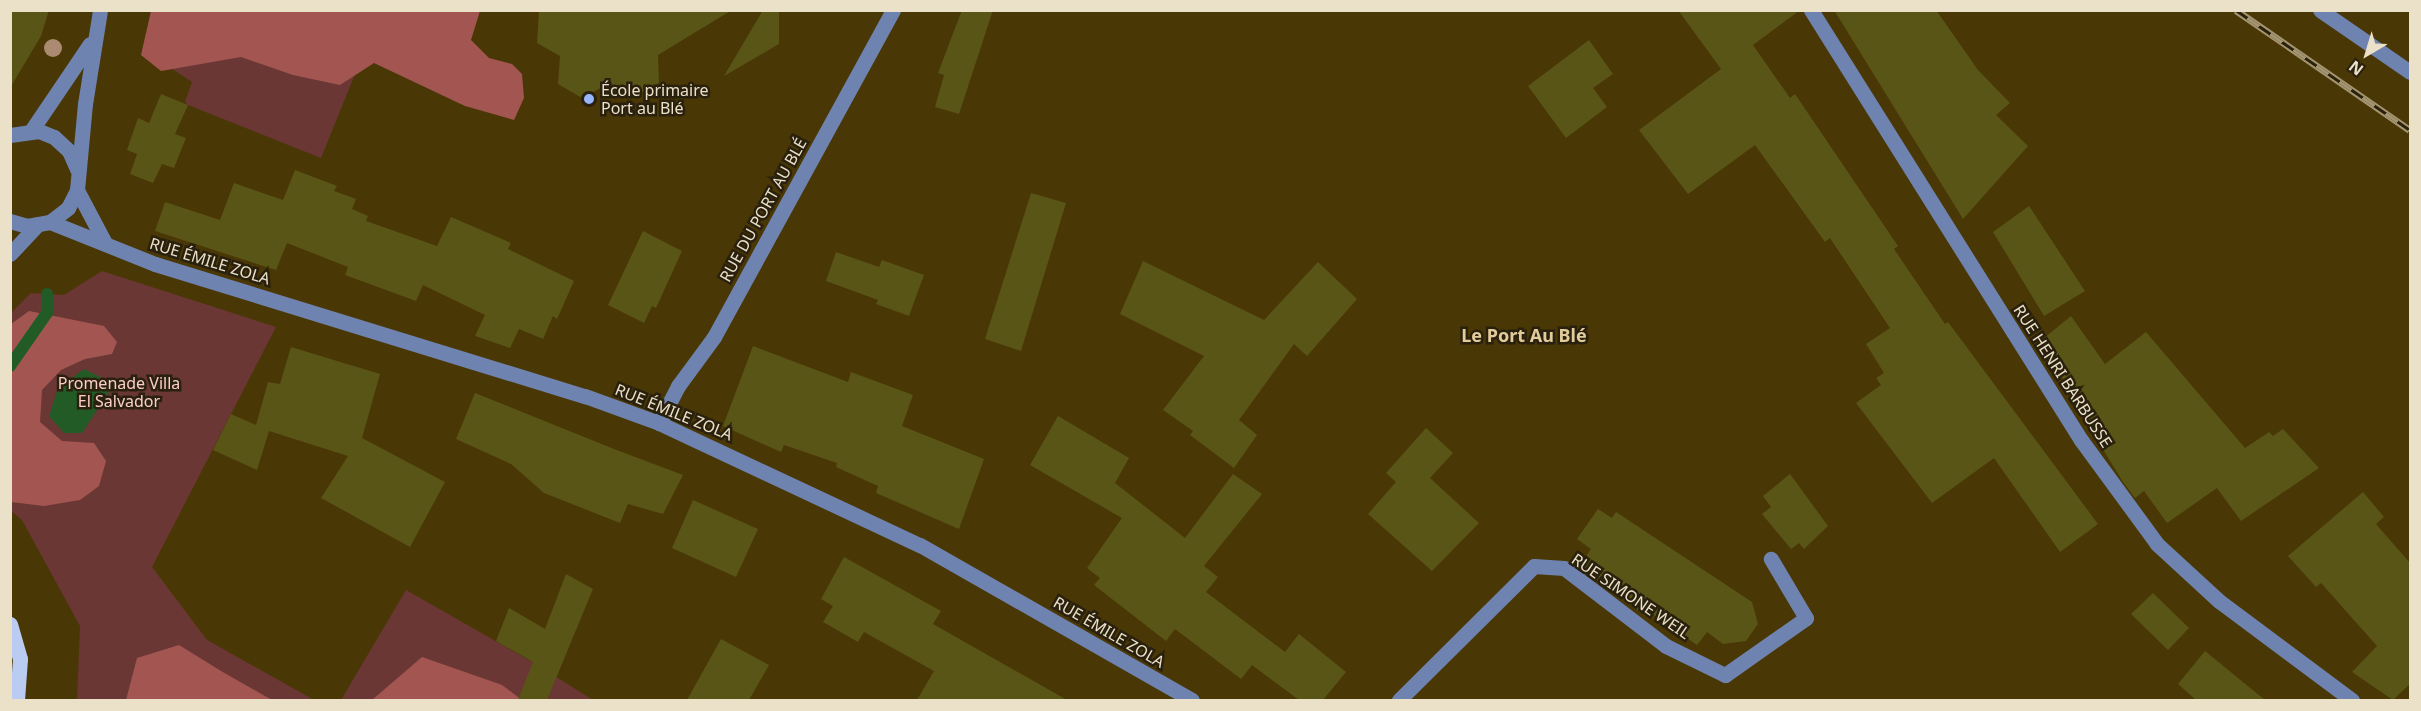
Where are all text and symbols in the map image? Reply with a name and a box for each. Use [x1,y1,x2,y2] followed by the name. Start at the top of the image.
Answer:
[2337,24,2397,84] north arrow
[2344,56,2368,81] text: N
[601,80,709,118] place label: École primaire Port au Blé
[582,92,596,106] marker: École primaire Port au Blé
[716,135,810,285] street label: RUE DU PORT AU BLÉ
[147,234,273,288] street label: RUE ÉMILE ZOLA
[2010,301,2116,451] street label: RUE HENRI BARBUSSE
[1461,324,1587,346] district label: Le Port Au Blé
[58,373,180,411] park label: Promenade Villa El Salvador
[612,380,736,444] street label: RUE ÉMILE ZOLA
[1568,549,1694,643] street label: RUE SIMONE WEIL
[1050,592,1168,672] street label: RUE ÉMILE ZOLA

